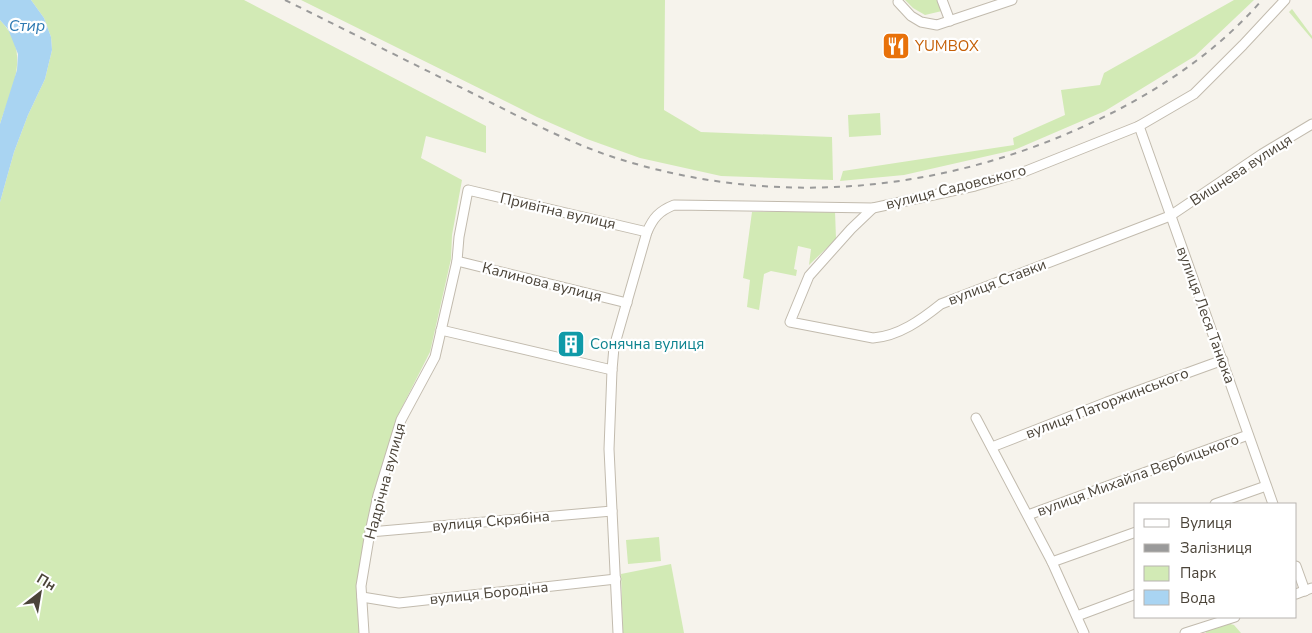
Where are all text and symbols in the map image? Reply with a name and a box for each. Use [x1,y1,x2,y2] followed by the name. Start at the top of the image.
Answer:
[9,15,45,37] water label: Стир
[881,31,911,61] restaurant icon: YUMBOX
[914,36,979,56] place label: YUMBOX
[1186,129,1296,211] street label: Вишнева вулиця
[884,160,1028,214] street label: вулиця Садовського
[498,188,618,234] street label: Привітна вулиця
[1172,244,1240,386] street label: вулиця Леся Танюка
[945,254,1049,310] street label: вулиця Ставки
[480,257,604,307] street label: Калинова вулиця
[556,329,586,359] building icon: Сонячна вулиця
[590,334,704,354] place label: Сонячна вулиця
[1023,363,1191,443] street label: вулиця Паторжинського
[360,420,410,542] street label: Надрічна вулиця
[1034,429,1242,521] street label: вулиця Михайла Вербицького
[1134,503,1297,618] legend
[431,506,551,536] street label: вулиця Скрябіна
[1180,513,1232,533] text: Вулиця
[1180,538,1252,558] text: Залізниця
[1180,563,1216,583] text: Парк
[15,568,65,618] north arrow
[33,569,60,595] text: Пн
[429,577,549,609] street label: вулиця Бородіна
[1180,588,1216,608] text: Вода

